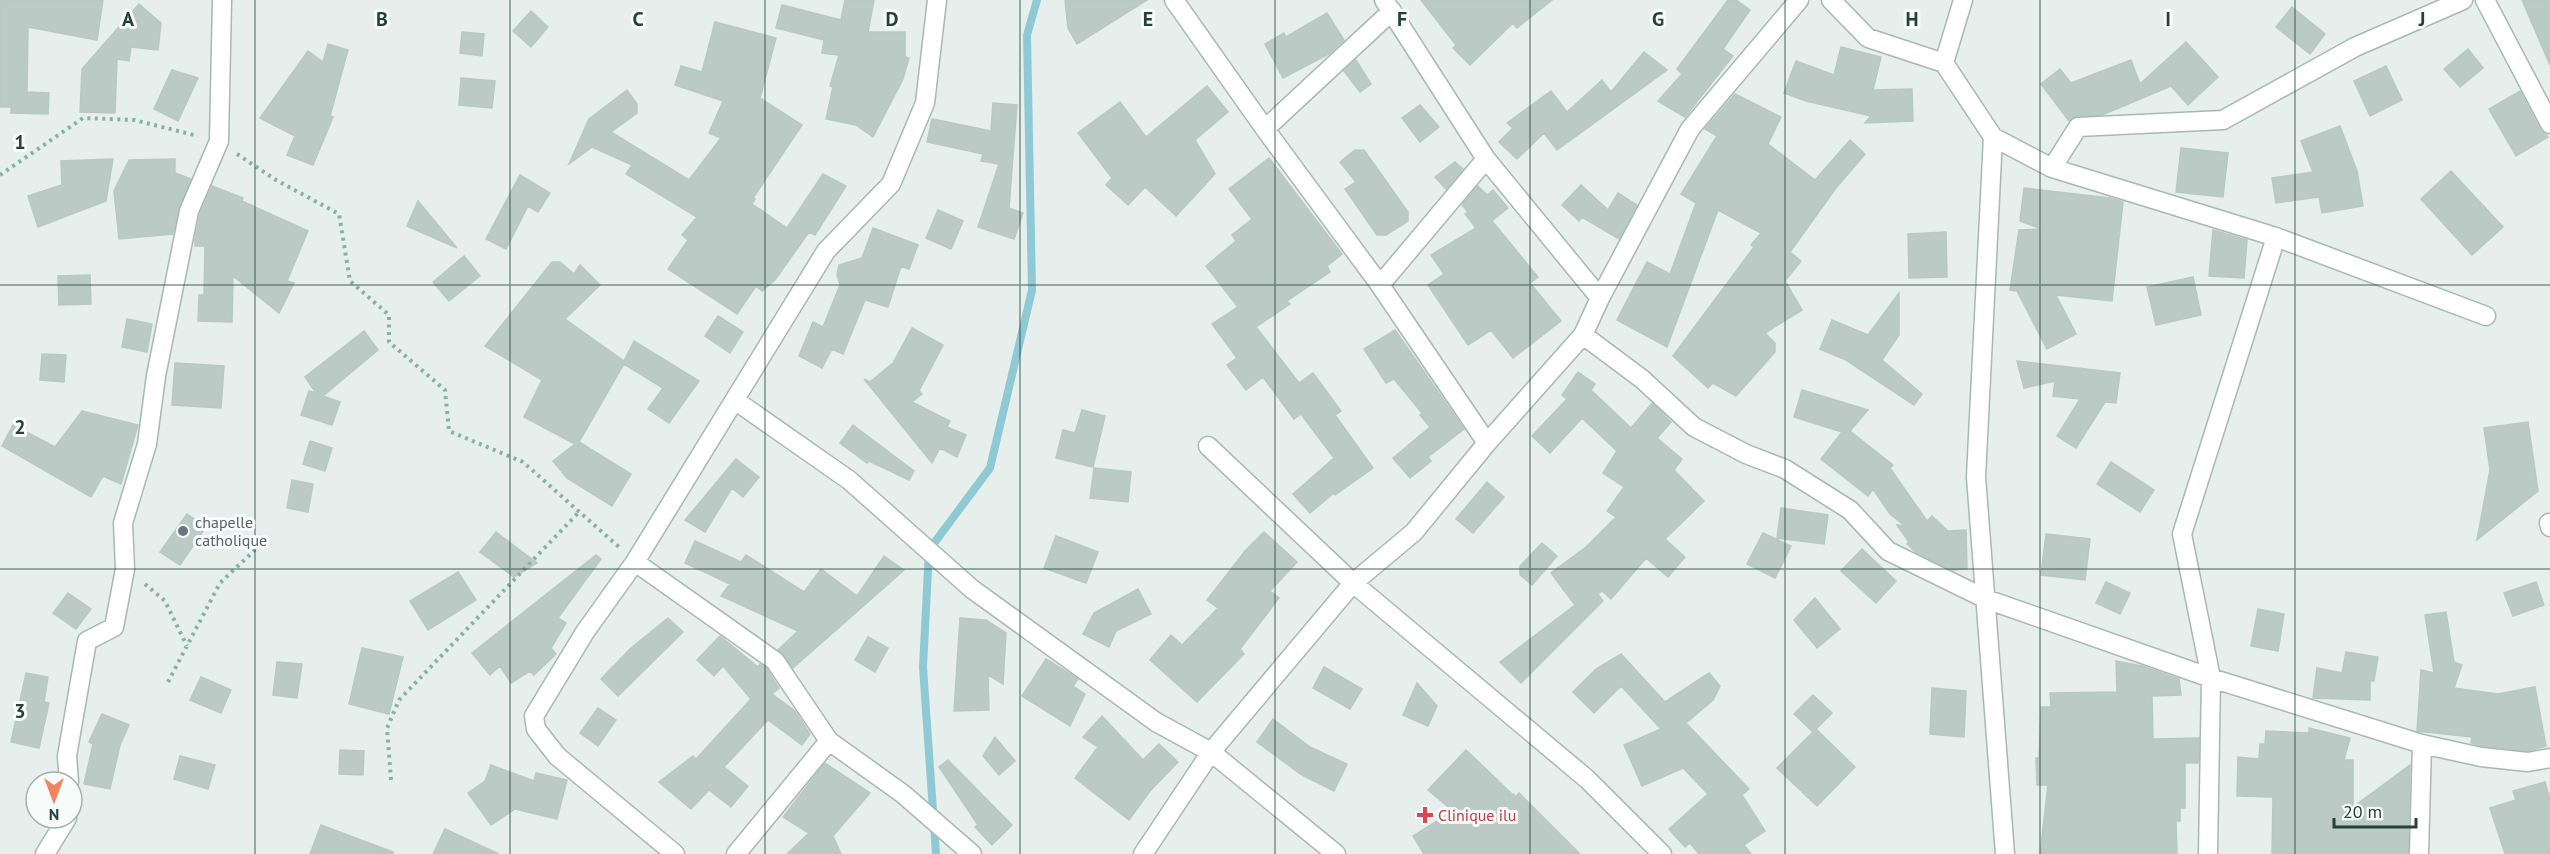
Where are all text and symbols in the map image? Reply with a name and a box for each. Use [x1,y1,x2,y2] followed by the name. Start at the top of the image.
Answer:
[122,6,135,32] text: A
[376,6,388,32] text: B
[632,6,644,32] text: C
[886,6,899,32] text: D
[1143,6,1153,32] text: E
[1397,6,1407,32] text: F
[1652,6,1664,32] text: G
[1905,6,1919,32] text: H
[2165,6,2171,32] text: I
[2418,6,2425,32] text: J
[14,129,26,155] text: 1
[14,414,26,440] text: 2
[195,512,267,550] place label: chapelle catholique
[176,524,190,538] marker: chapelle catholique
[14,698,26,724] text: 3
[24,770,84,830] north arrow
[2334,791,2416,829] scale bar
[2343,800,2382,823] text: 20 m
[49,805,59,825] text: N
[1438,805,1516,825] place label: Clinique ilu
[1416,806,1434,824] marker: Clinique ilu

